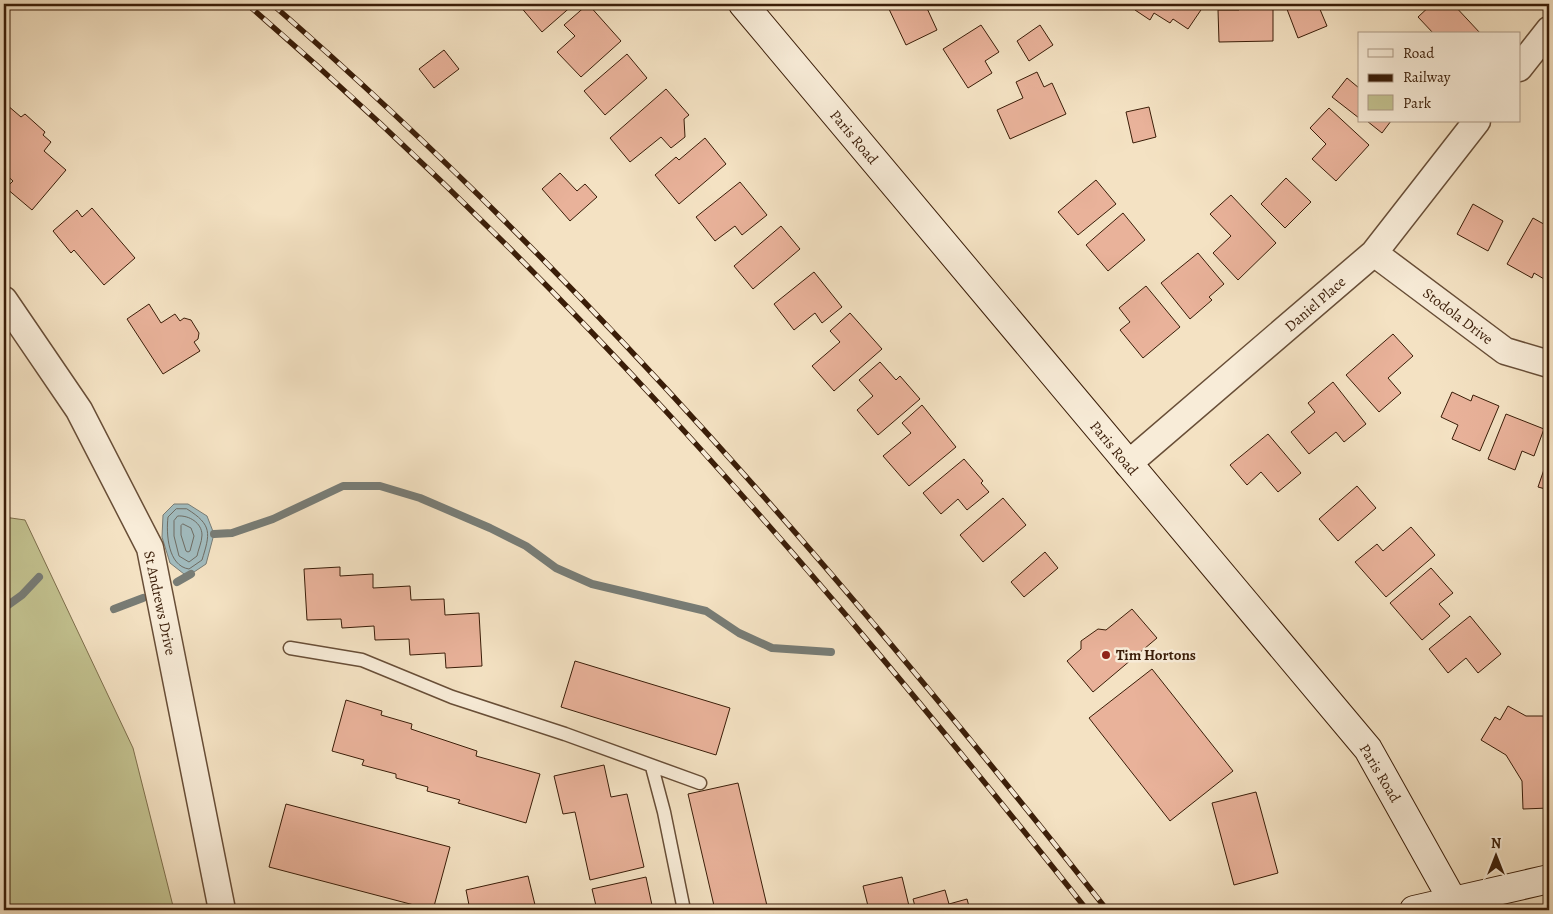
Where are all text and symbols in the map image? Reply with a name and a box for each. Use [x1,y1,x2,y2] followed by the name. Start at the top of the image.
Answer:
[1358,32,1520,122] legend
[1403,43,1435,63] text: Road
[1403,67,1451,87] text: Railway
[1403,93,1432,113] text: Park
[825,106,883,169] street label: Paris Road
[1280,272,1350,336] street label: Daniel Place
[1419,283,1497,349] street label: Stodola Drive
[1085,417,1143,480] street label: Paris Road
[139,549,181,657] street label: St Andrews Drive
[1116,645,1196,665] place label: Tim Hortons
[1100,649,1112,661] marker: Tim Hortons
[1355,740,1406,807] street label: Paris Road
[1470,832,1520,882] north arrow
[1491,834,1501,853] text: N

